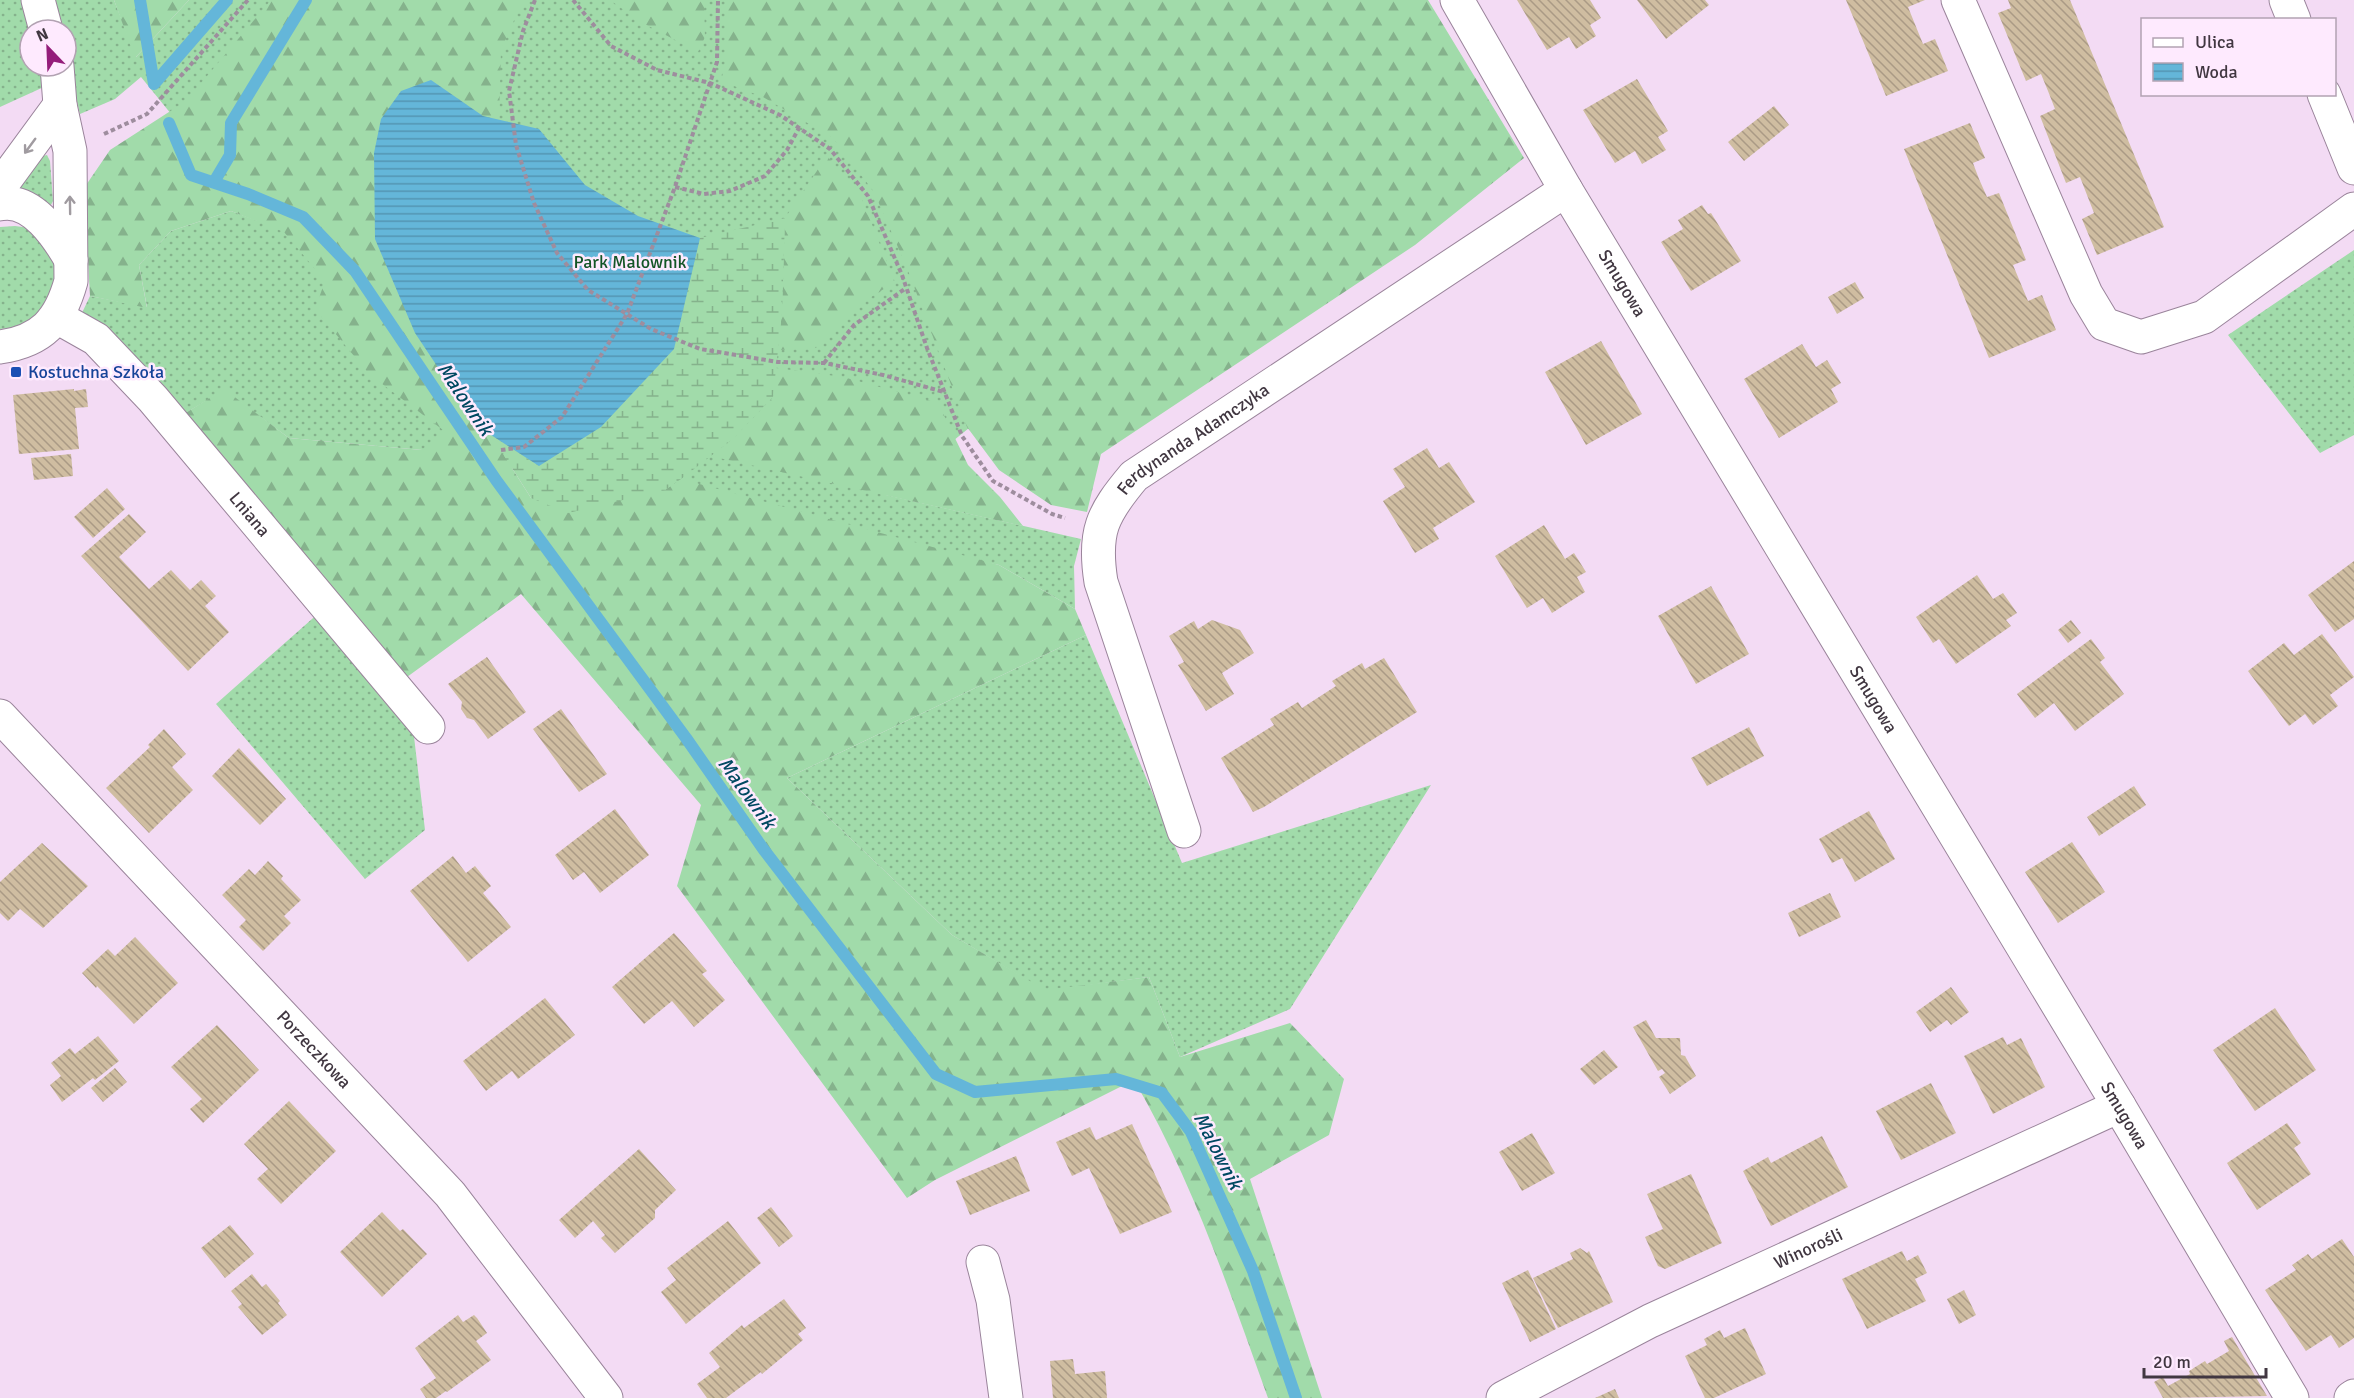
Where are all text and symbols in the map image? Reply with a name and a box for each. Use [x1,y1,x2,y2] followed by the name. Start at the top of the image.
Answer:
[18,18,78,78] north arrow
[2141,18,2336,96] legend
[33,24,52,46] text: N
[2195,31,2235,53] text: Ulica
[2195,61,2238,83] text: Woda
[24,137,36,153] one-way arrow
[64,196,76,216] one-way arrow
[1594,246,1651,321] street label: Smugowa
[573,251,687,273] park label: Park Malownik
[431,358,500,442] water label: Malownik
[28,361,164,383] place label: Kostuchna Szkoła
[9,365,23,379] marker: Kostuchna Szkoła
[1112,379,1273,499] street label: Ferdynanda Adamczyka
[225,487,275,541] street label: Lniana
[1845,662,1902,737] street label: Smugowa
[712,752,783,836] water label: Malownik
[272,1006,356,1093] street label: Porzeczkowa
[2096,1078,2153,1153] street label: Smugowa
[1188,1108,1249,1195] water label: Malownik
[1770,1223,1846,1274] street label: Winorośli
[2144,1341,2266,1379] scale bar
[2153,1351,2191,1373] text: 20 m

